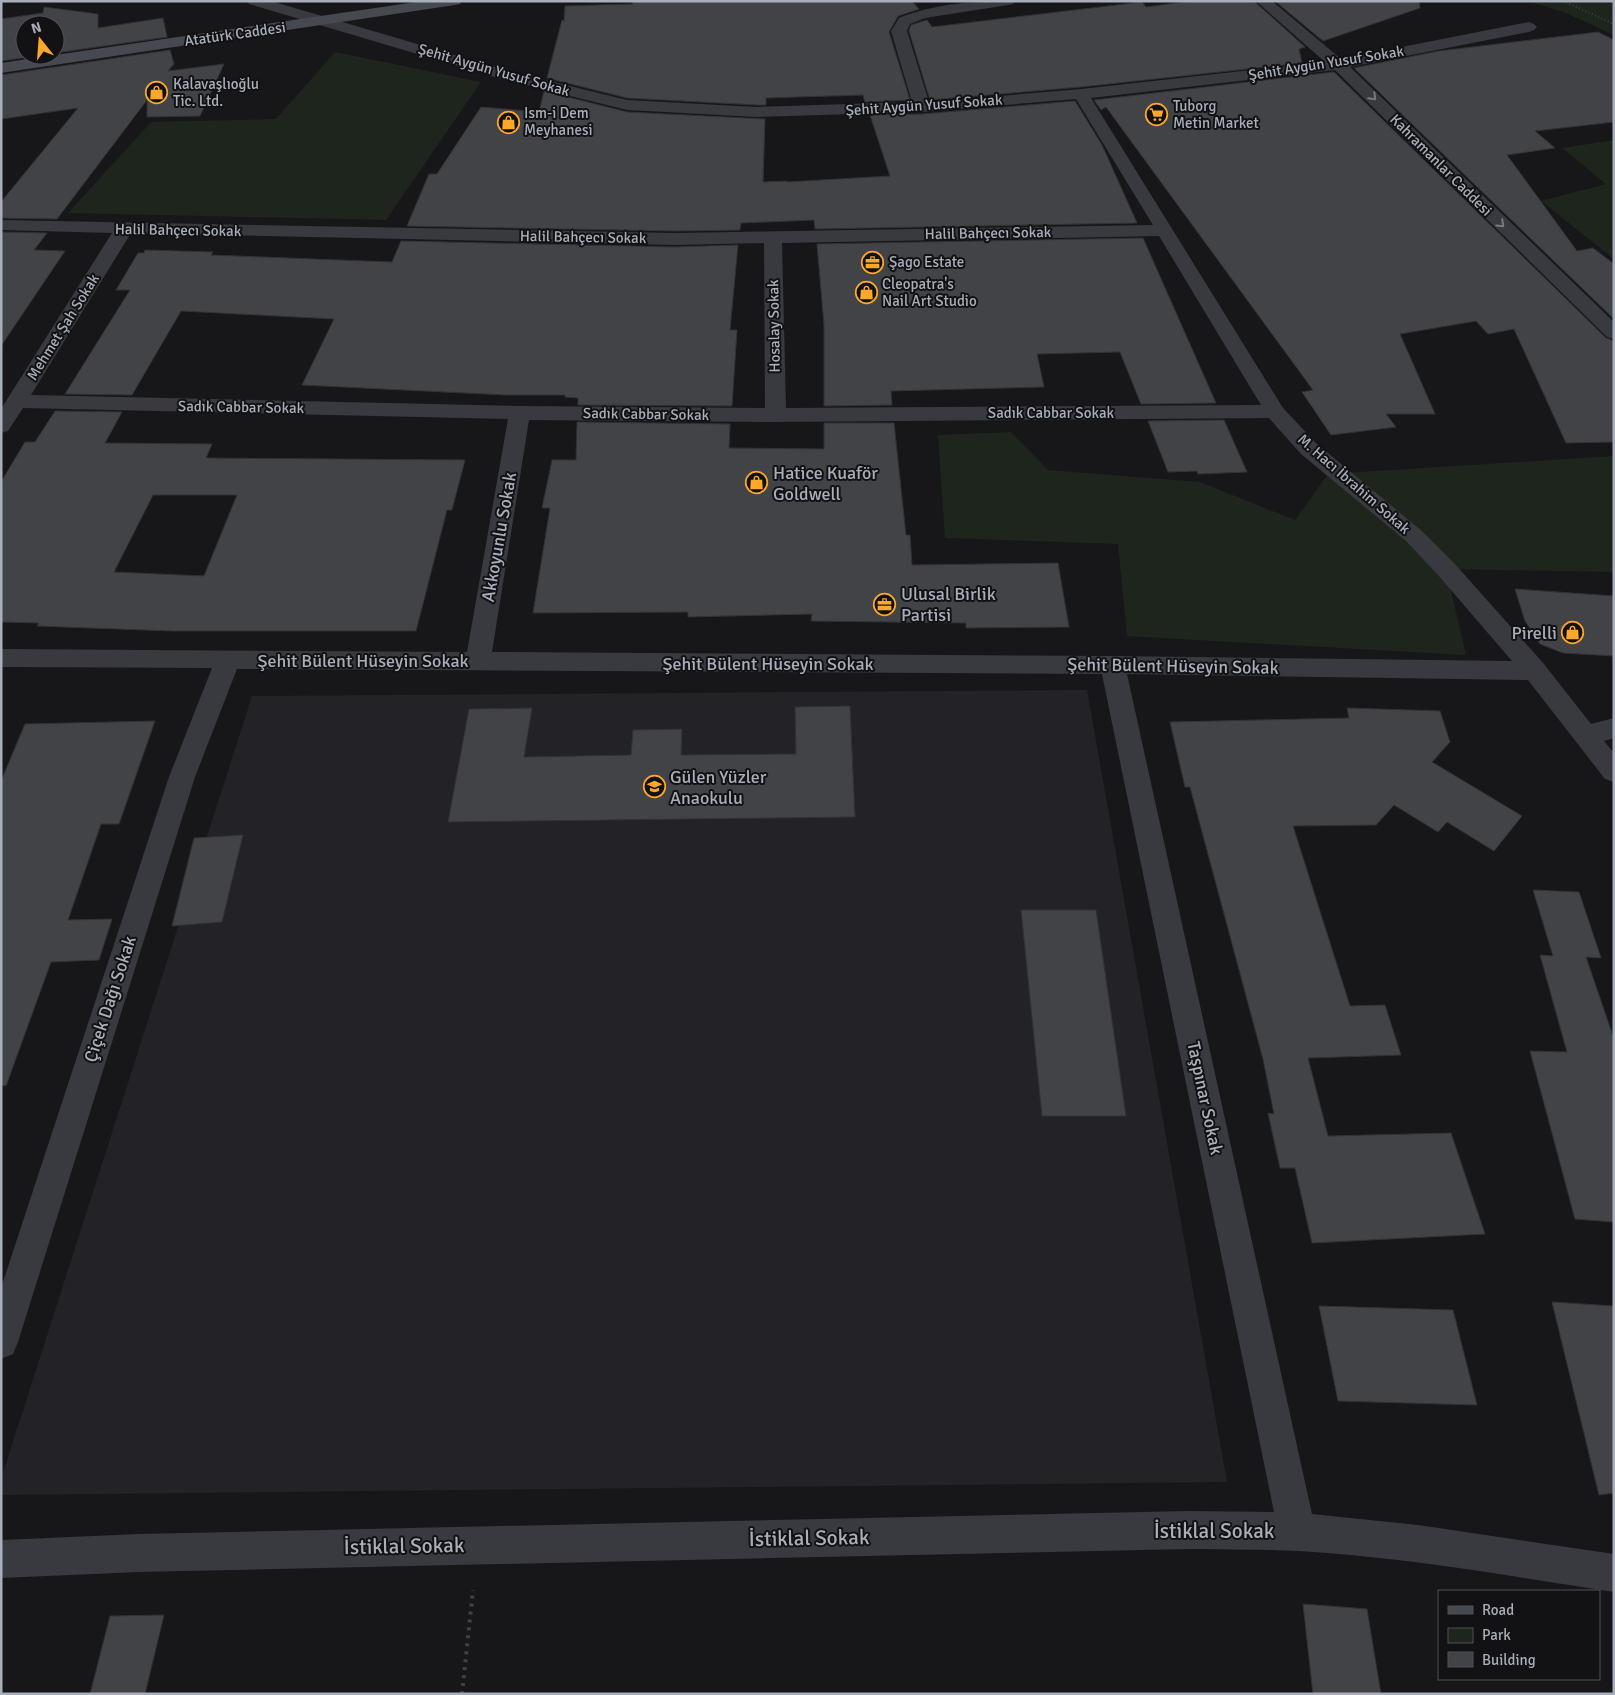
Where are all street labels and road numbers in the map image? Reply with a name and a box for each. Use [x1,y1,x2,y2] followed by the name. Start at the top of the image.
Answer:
[183,18,287,50] street label: Atatürk Caddesi
[416,40,572,100] street label: Şehit Aygün Yusuf Sokak
[1247,42,1405,84] street label: Şehit Aygün Yusuf Sokak
[845,91,1003,119] street label: Şehit Aygün Yusuf Sokak
[1386,110,1496,220] street label: Kahramanlar Caddesi
[115,220,242,240] street label: Halil Bahçecı Sokak
[925,223,1052,243] street label: Halil Bahçecı Sokak
[520,227,647,247] street label: Halil Bahçecı Sokak
[23,270,103,384] street label: Mehmet Şah Sokak
[764,279,784,373] street label: Hosalay Sokak
[178,397,305,417] street label: Sadık Cabbar Sokak
[583,404,710,424] street label: Sadık Cabbar Sokak
[988,404,1115,422] street label: Sadık Cabbar Sokak
[1294,430,1414,538] street label: M. Hacı İbrahim Sokak
[477,470,521,604] street label: Akkoyunlu Sokak
[257,650,469,672] street label: Şehit Bülent Hüseyin Sokak
[662,653,874,675] street label: Şehit Bülent Hüseyin Sokak
[1067,653,1279,679] street label: Şehit Bülent Hüseyin Sokak
[79,933,141,1065] street label: Çiçek Dağı Sokak
[1182,1039,1228,1157] street label: Taşpınar Sokak
[1154,1518,1275,1544] street label: İstiklal Sokak
[748,1524,870,1552] street label: İstiklal Sokak
[343,1532,465,1560] street label: İstiklal Sokak

